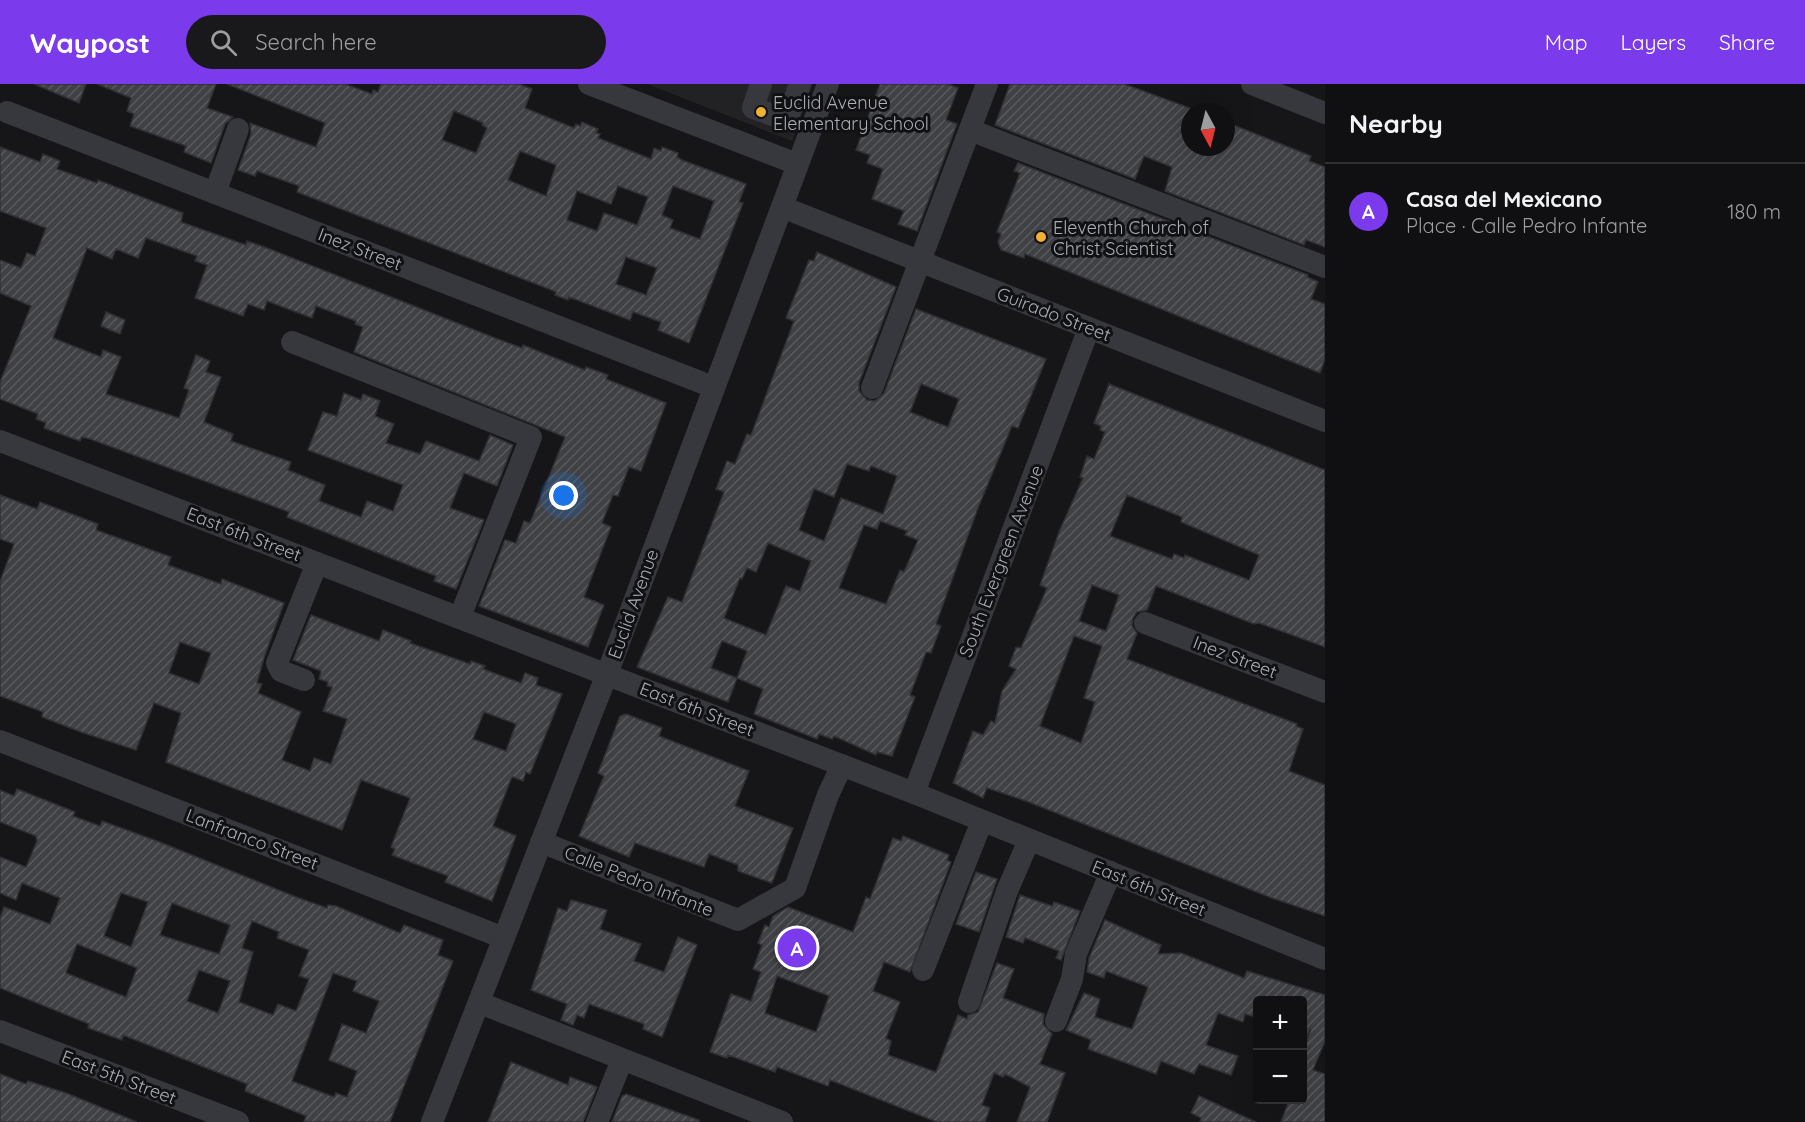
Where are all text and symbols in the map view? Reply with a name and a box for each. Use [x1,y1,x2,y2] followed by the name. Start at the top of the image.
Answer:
[186,15,606,69] search box
[30,25,150,60] text: Waypost
[207,26,240,59] icon: search
[255,28,377,56] text: Search here
[1545,29,1588,55] text: Map
[1621,29,1686,55] text: Layers
[1719,29,1775,55] text: Share
[773,91,929,135] place label: Euclid Avenue Elementary School
[1181,102,1235,156] north arrow
[754,105,768,119] marker: Euclid Avenue Elementary School
[1349,107,1443,140] text: Nearby
[1406,185,1602,213] text: Casa del Mexicano
[1362,199,1375,224] text: A
[1727,199,1781,224] text: 180 m
[1406,213,1647,238] text: Place · Calle Pedro Infante
[1053,216,1210,260] place label: Eleventh Church of Christ Scientist
[315,223,405,275] street label: Inez Street
[1034,230,1048,244] marker: Eleventh Church of Christ Scientist
[994,282,1114,346] street label: Guirado Street
[954,462,1048,660] street label: South Evergreen Avenue
[549,481,578,510] your location
[184,502,304,566] street label: East 6th Street
[603,546,663,662] street label: Euclid Avenue
[1190,631,1280,683] street label: Inez Street
[637,677,757,741] street label: East 6th Street
[183,803,321,875] street label: Lanfranco Street
[561,841,717,921] street label: Calle Pedro Infante
[1089,855,1209,921] street label: East 6th Street
[778,926,816,970] pin: A
[1253,996,1307,1104] map controls
[1253,996,1307,1050] button: +
[58,1045,180,1109] street label: East 5th Street
[1253,1050,1307,1104] button: −

